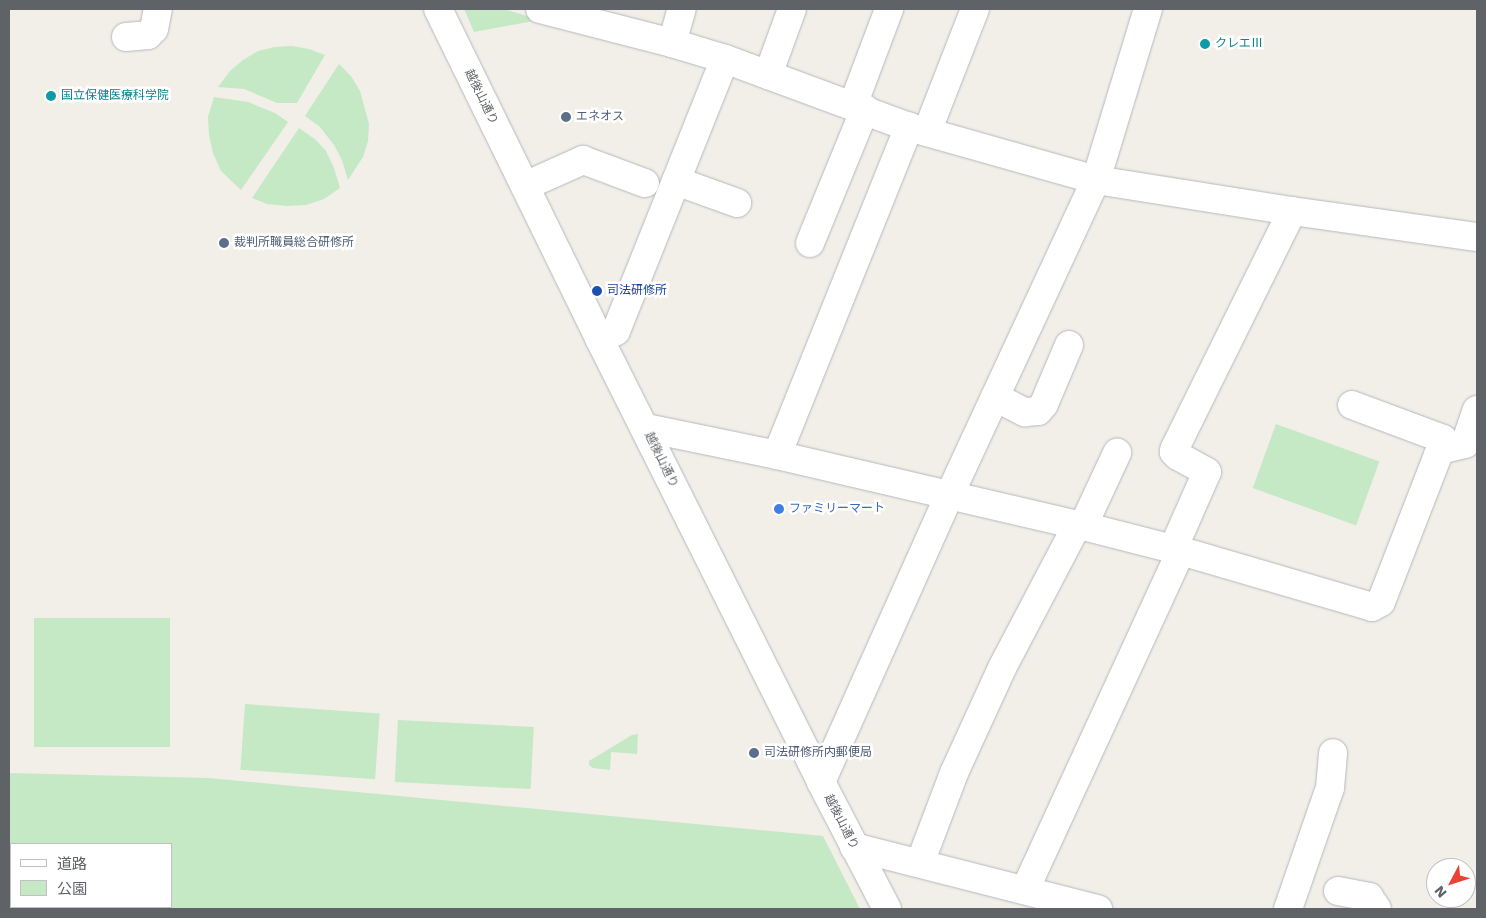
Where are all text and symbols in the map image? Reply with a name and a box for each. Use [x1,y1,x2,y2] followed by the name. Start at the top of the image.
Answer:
[1215,37,1263,51] place label: クレエⅢ
[1199,38,1211,50] marker: クレエⅢ
[461,67,501,127] street label: 越後山通り
[61,89,169,103] place label: 国立保健医療科学院
[45,90,57,102] marker: 国立保健医療科学院
[576,110,624,124] place label: エネオス
[560,111,572,123] marker: エネオス
[234,236,354,250] place label: 裁判所職員総合研修所
[218,237,230,249] marker: 裁判所職員総合研修所
[607,284,667,298] place label: 司法研修所
[591,285,603,297] marker: 司法研修所
[641,430,681,490] street label: 越後山通り
[789,502,885,516] place label: ファミリーマート
[773,503,785,515] marker: ファミリーマート
[764,746,872,760] place label: 司法研修所内郵便局
[748,747,760,759] marker: 司法研修所内郵便局
[821,792,861,852] street label: 越後山通り
[10,843,172,908] legend
[57,855,87,873] text: 道路
[1426,858,1476,908] north arrow
[57,880,87,898] text: 公園
[1431,883,1450,901] text: N

